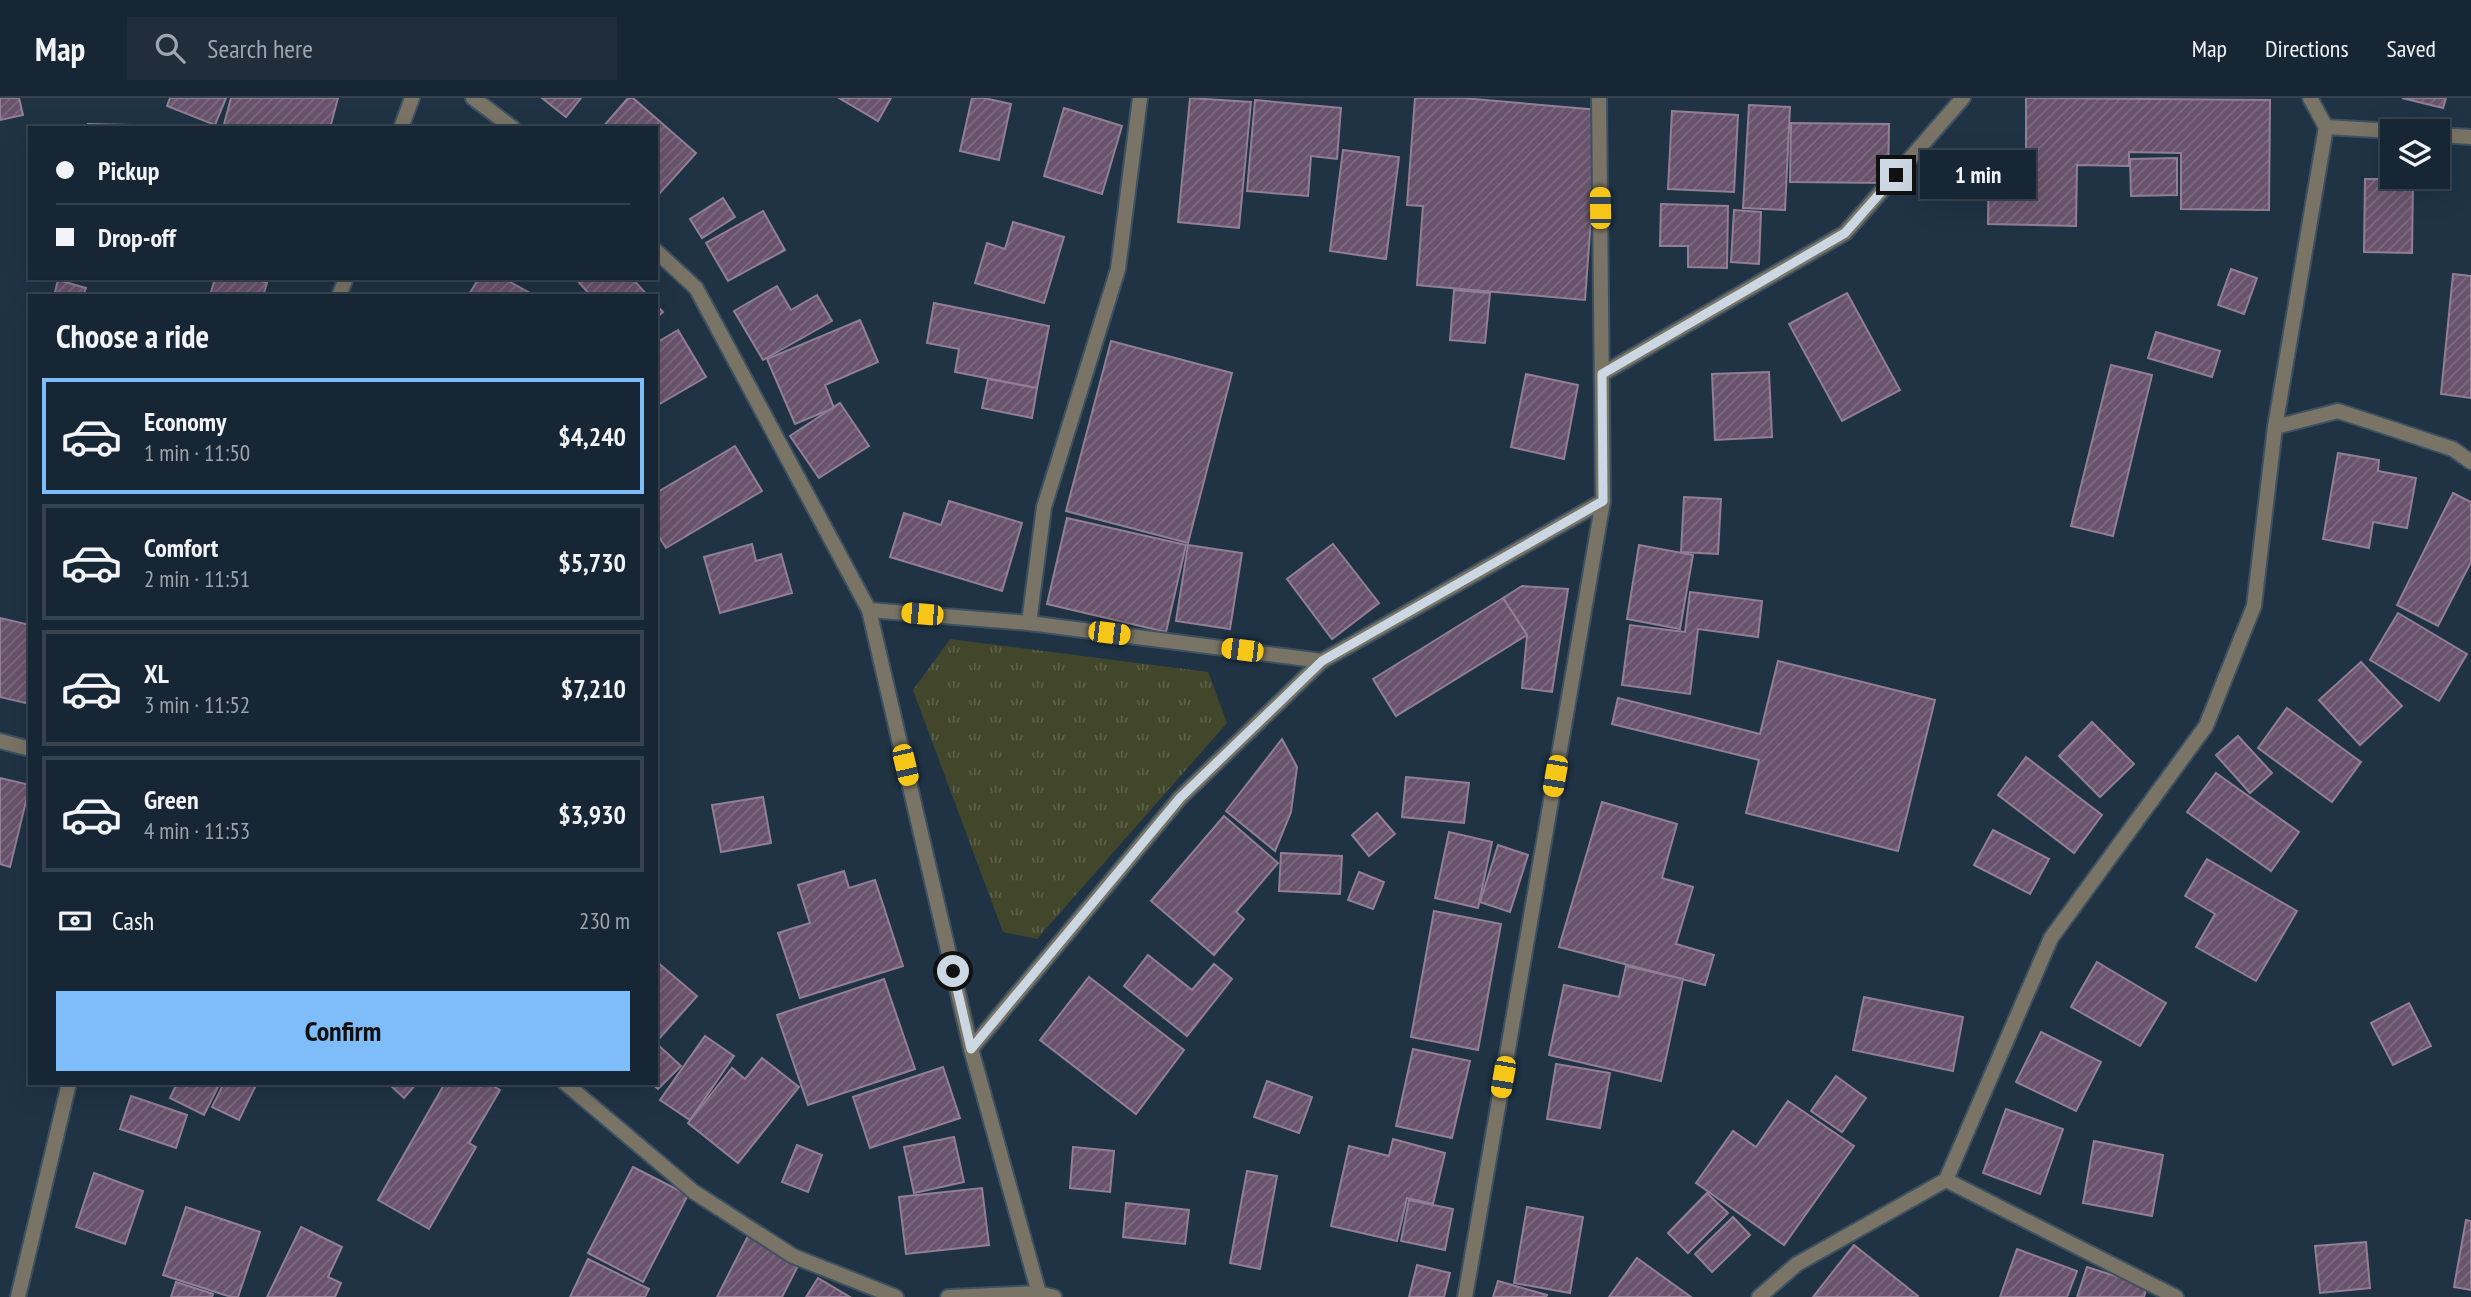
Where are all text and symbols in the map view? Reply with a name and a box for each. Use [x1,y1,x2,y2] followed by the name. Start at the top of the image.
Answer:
[127,17,617,80] search box
[35,27,85,70] text: Map
[151,29,189,67] icon: search
[207,32,313,65] text: Search here
[2192,33,2227,64] text: Map
[2265,33,2349,64] text: Directions
[2387,33,2436,64] text: Saved
[2380,119,2450,189] map controls
[2380,119,2450,189] button: layers
[1920,150,2036,200] callout: 1 min
[98,154,159,187] text: Pickup
[1880,159,1912,191] route end
[1955,160,2001,189] text: 1 min
[1590,187,1611,229] car
[98,221,176,254] text: Drop-off
[56,315,209,357] text: Choose a ride
[60,405,123,468] icon: car
[144,405,226,438] text: Economy
[558,420,626,453] text: $4,240
[144,438,250,467] text: 1 min · 11:50
[60,531,123,594] icon: car
[144,531,218,564] text: Comfort
[558,546,626,579] text: $5,730
[144,564,250,593] text: 2 min · 11:51
[901,602,944,626] car
[1087,620,1132,646] car
[1220,637,1265,663] car
[60,657,123,720] icon: car
[144,657,169,690] text: XL
[561,672,626,705] text: $7,210
[144,690,250,719] text: 3 min · 11:52
[891,742,920,788] car
[1542,753,1569,799] car
[60,783,123,846] icon: car
[144,783,199,816] text: Green
[558,798,626,831] text: $3,930
[144,816,250,845] text: 4 min · 11:53
[56,902,94,940] icon: cash
[112,904,154,937] text: Cash
[579,906,630,935] text: 230 m
[937,955,969,987] route start
[56,991,630,1071] button: Confirm
[1490,1054,1517,1100] car

